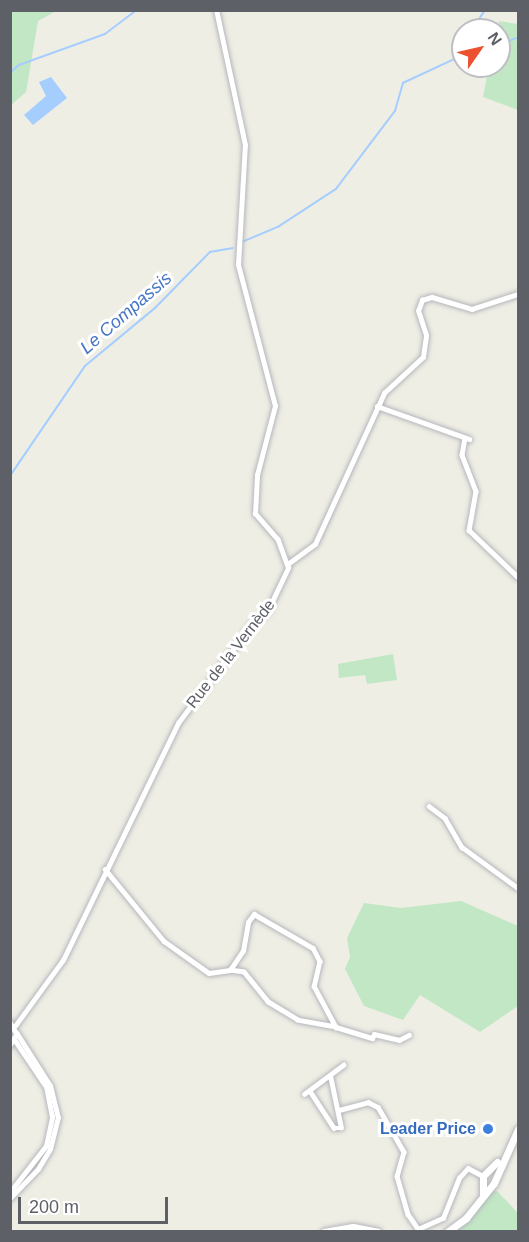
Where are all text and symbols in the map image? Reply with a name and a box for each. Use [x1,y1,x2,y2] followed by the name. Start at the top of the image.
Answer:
[451,18,511,78] north arrow
[484,29,505,48] text: N
[76,267,176,359] water label: Le Compassis
[183,596,279,712] street label: Rue de la Vernède
[380,1119,476,1139] place label: Leader Price
[481,1122,495,1136] marker: Leader Price
[21,1185,171,1223] scale bar
[29,1197,79,1217] text: 200 m

